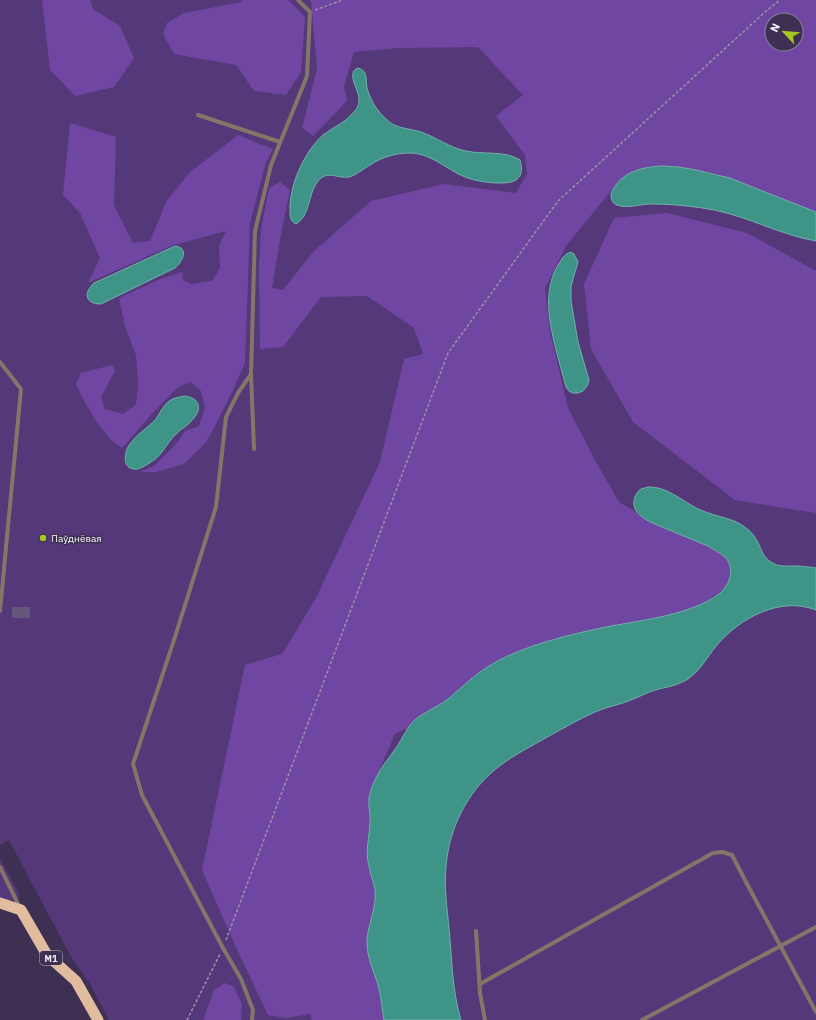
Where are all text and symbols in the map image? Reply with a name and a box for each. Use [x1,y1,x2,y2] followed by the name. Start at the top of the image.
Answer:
[764,12,804,52] north arrow
[767,21,783,34] text: N
[51,532,102,545] place label: Паўднёвая
[38,533,48,543] marker: Паўднёвая
[40,951,62,965] road number: М1

